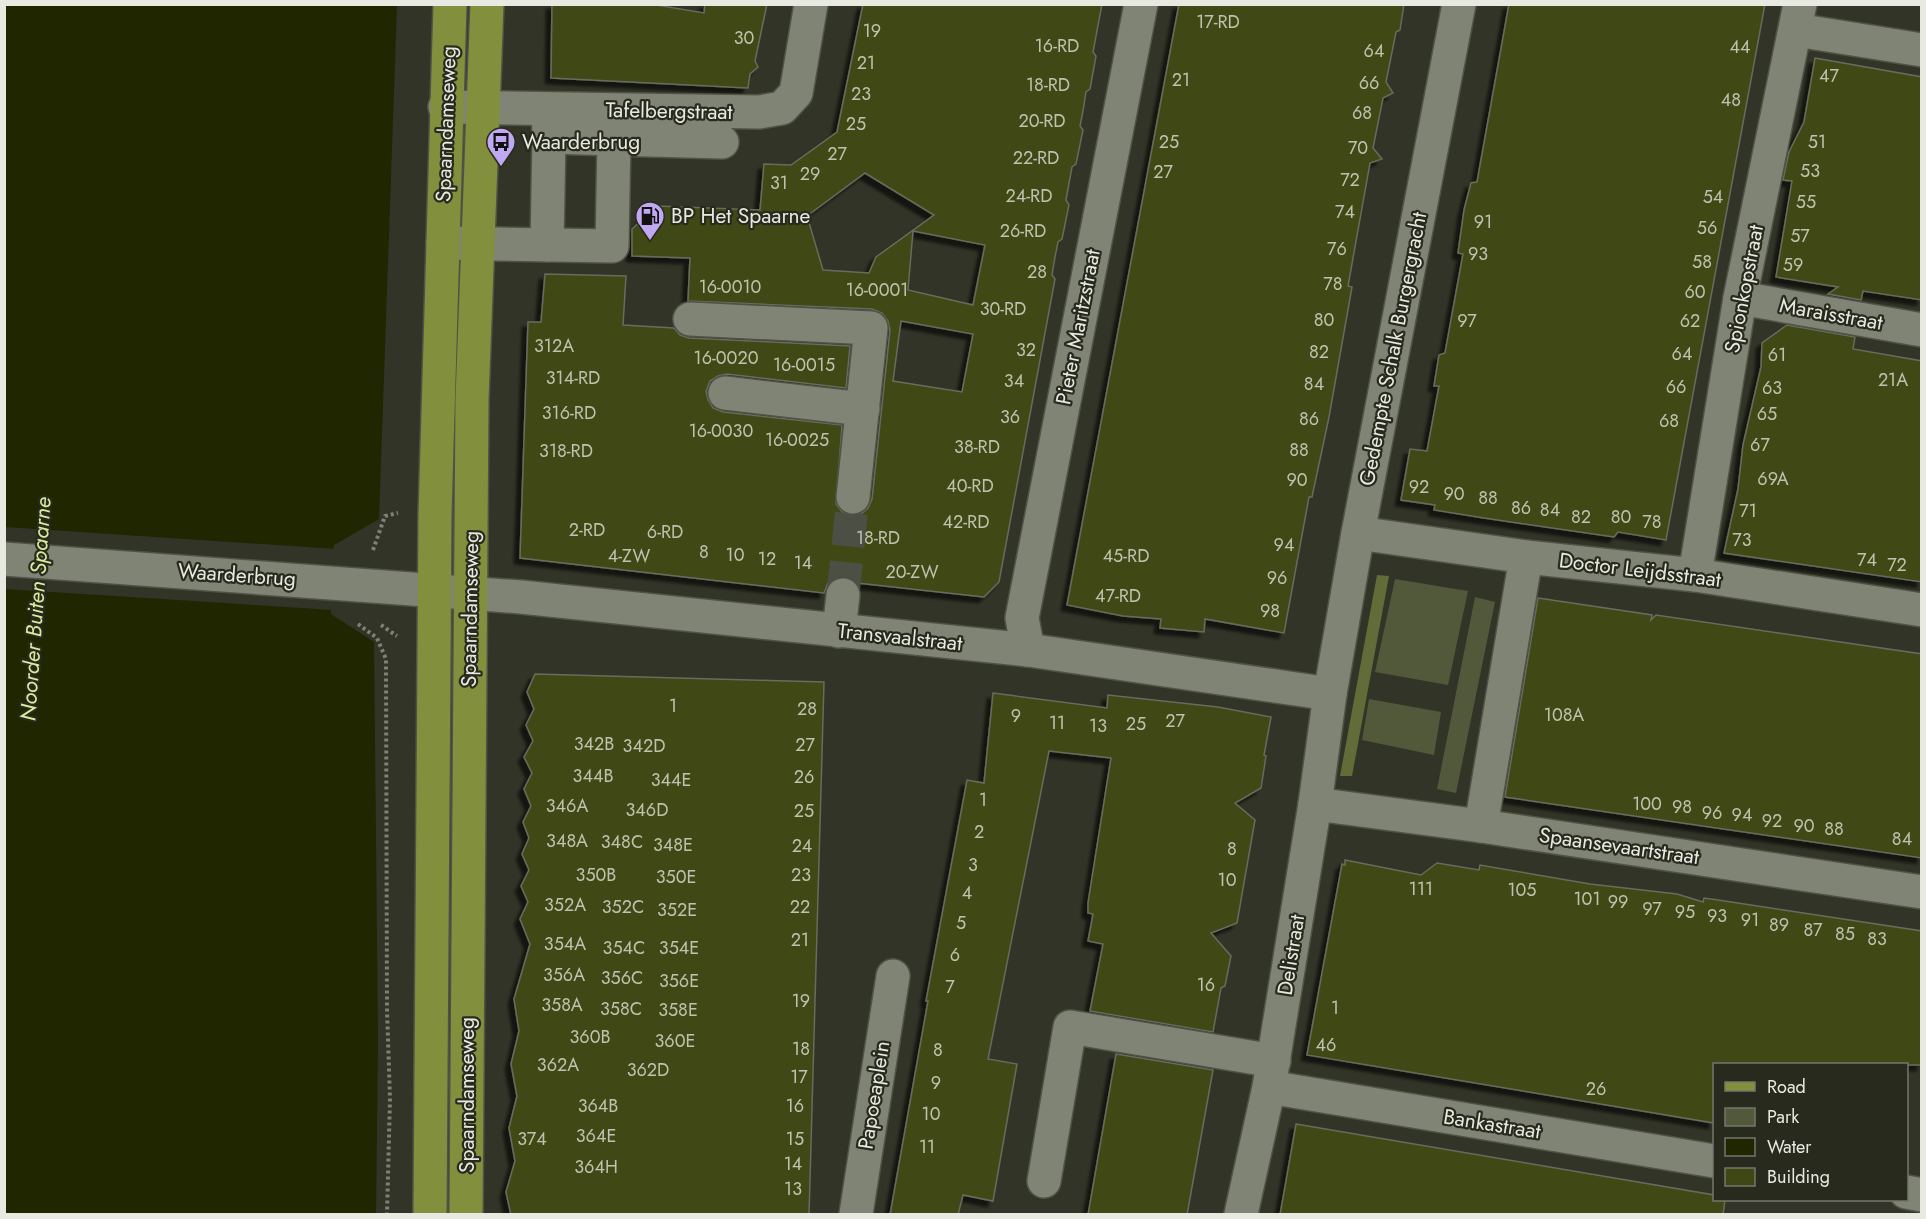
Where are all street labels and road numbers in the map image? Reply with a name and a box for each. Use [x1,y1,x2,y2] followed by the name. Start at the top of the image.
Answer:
[428,45,464,203] street label: Spaarndamseweg
[605,95,733,127] street label: Tafelbergstraat
[1352,210,1434,488] street label: Gedempte Schalk Burgergracht
[1717,222,1771,356] street label: Spionkopstraat
[1048,247,1108,407] street label: Pieter Maritzstraat
[1777,290,1885,338] street label: Maraisstraat
[454,531,486,687] street label: Spaarndamseweg
[1557,545,1723,595] street label: Doctor Leijdsstraat
[177,556,297,594] street label: Waarderbrug
[836,616,964,658] street label: Transvaalstraat
[1537,820,1701,872] street label: Spaansevaartstraat
[1270,912,1312,998] street label: Delistraat
[452,1017,482,1173] street label: Spaarndamseweg
[851,1039,897,1151] street label: Papoeaplein
[1441,1102,1543,1146] street label: Bankastraat

